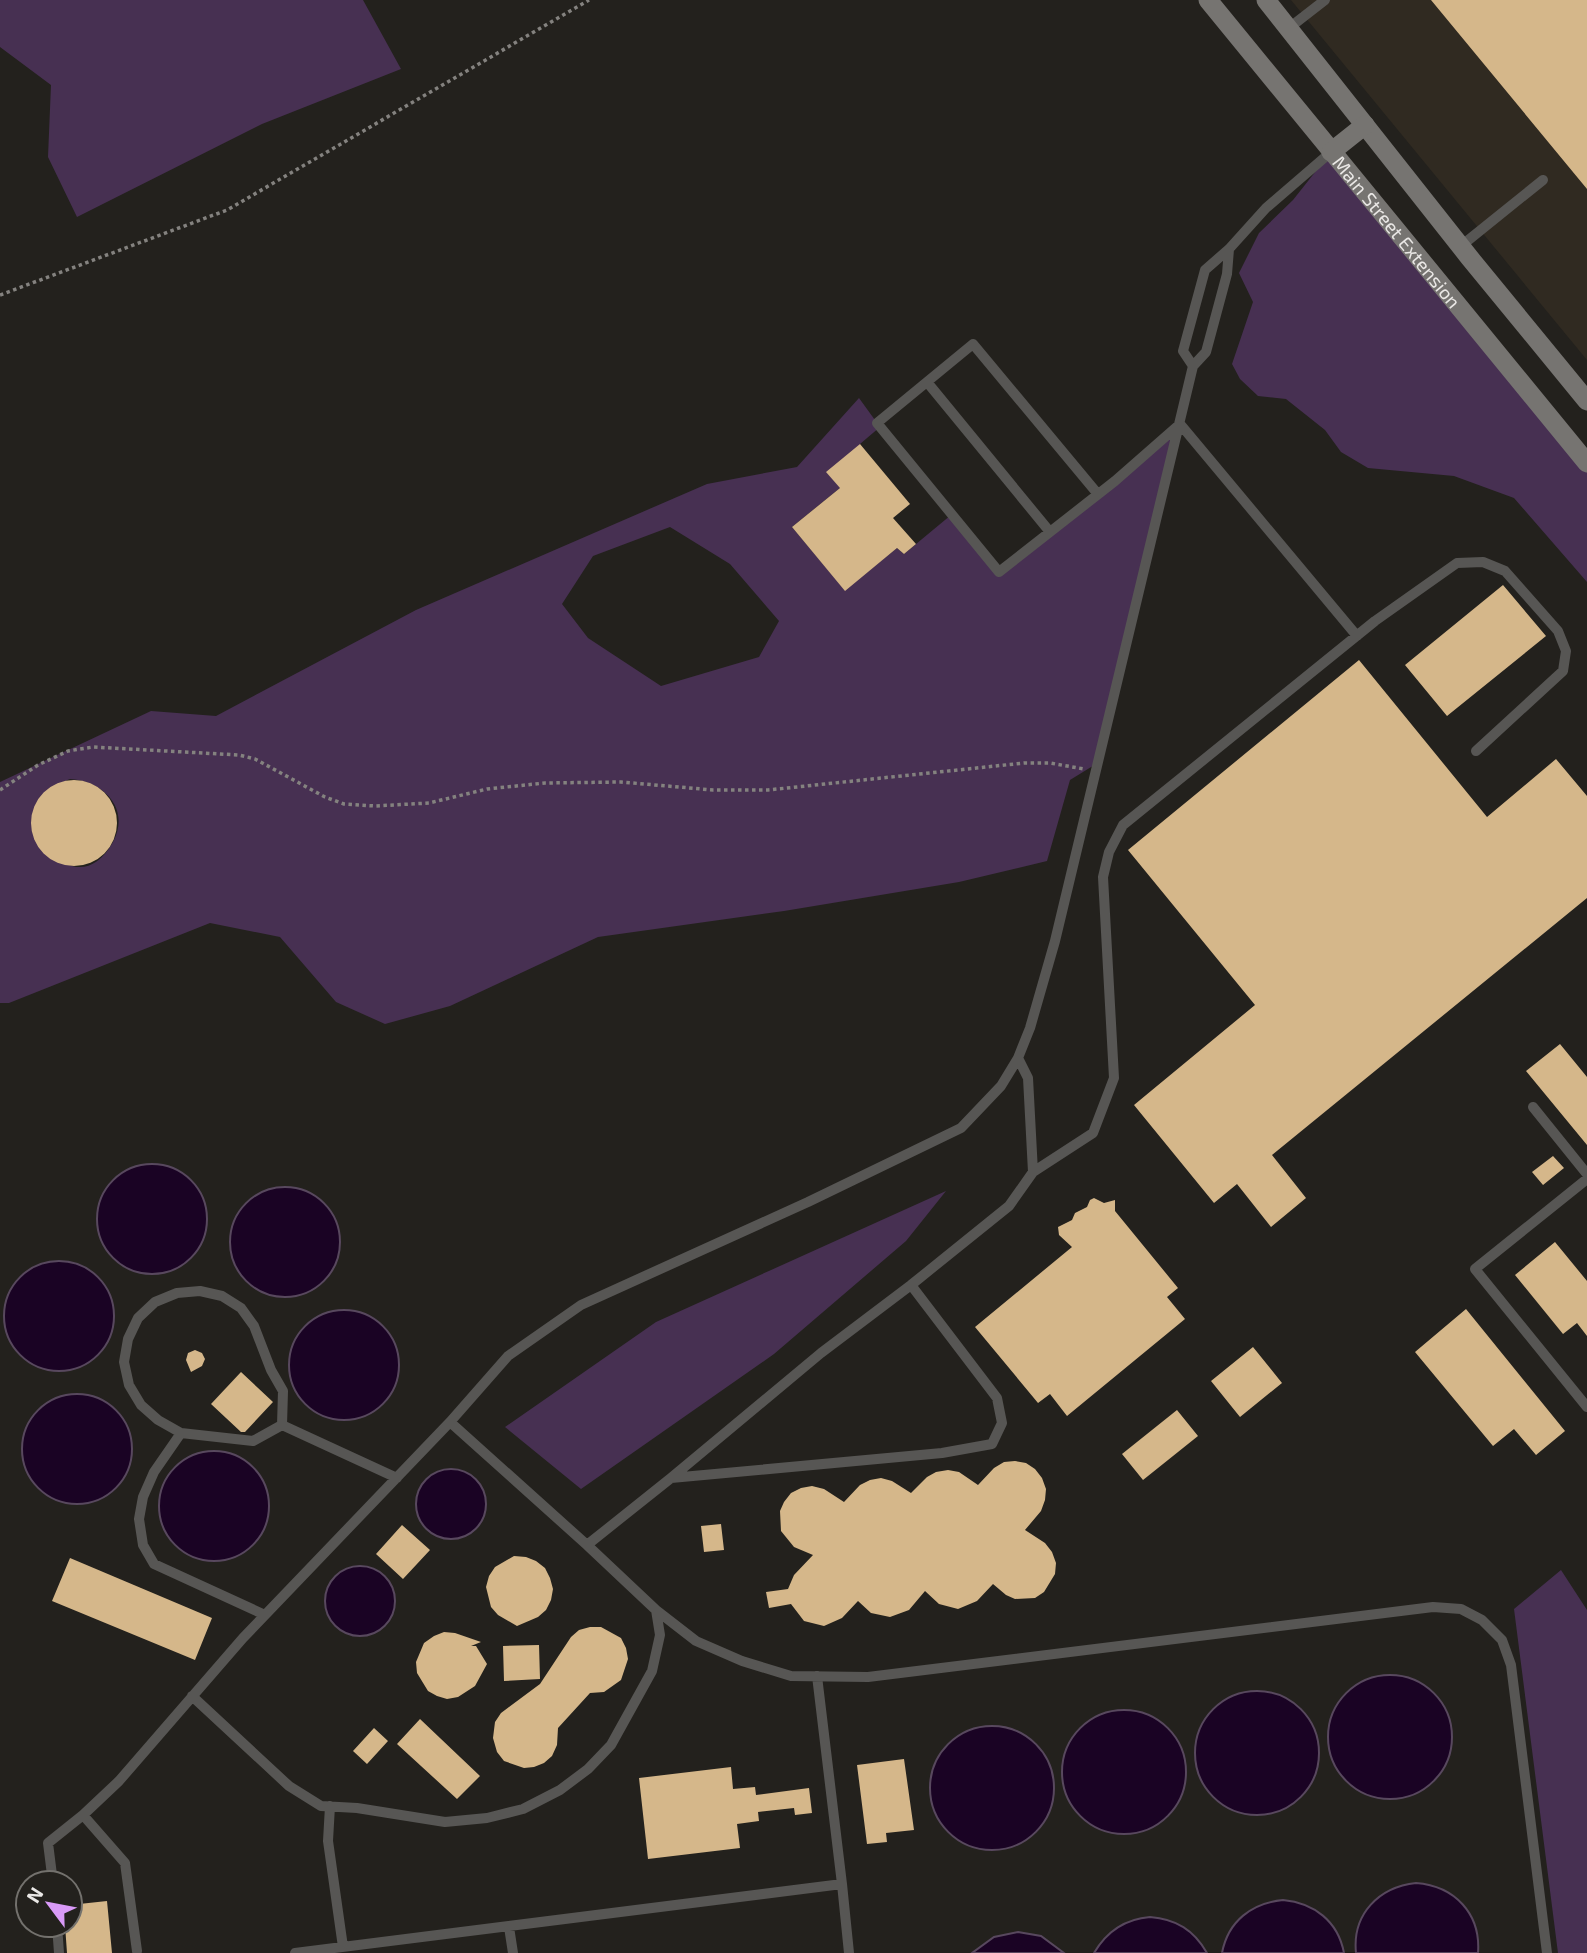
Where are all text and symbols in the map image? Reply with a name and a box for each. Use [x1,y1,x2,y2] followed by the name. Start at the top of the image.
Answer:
[1328,151,1466,312] street label: Main Street Extension
[14,1869,84,1939] north arrow
[21,1883,48,1907] text: N

